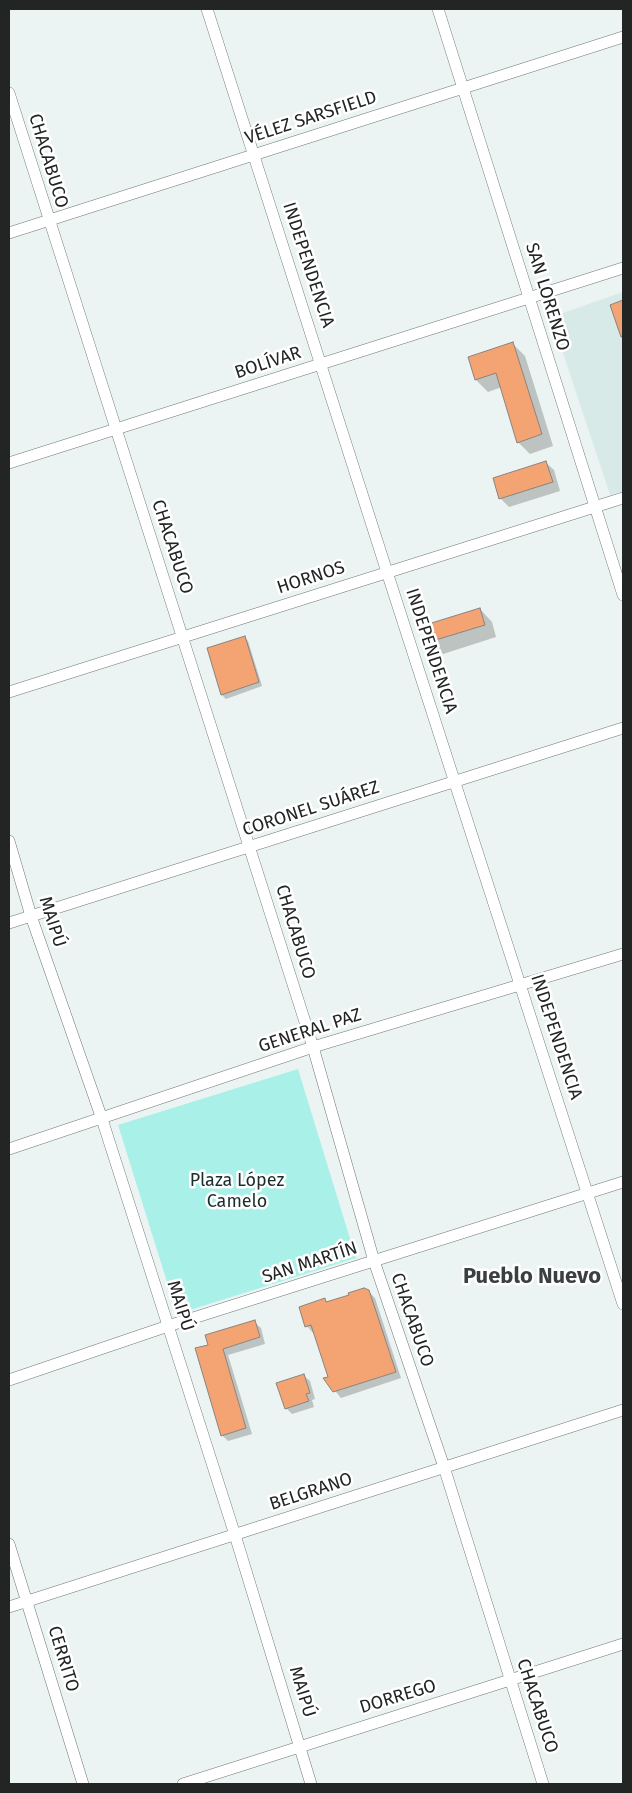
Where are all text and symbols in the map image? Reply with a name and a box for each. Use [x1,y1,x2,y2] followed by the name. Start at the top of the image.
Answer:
[242,87,380,149] street label: VÉLEZ SARSFIELD
[23,111,73,211] street label: CHACABUCO
[278,200,338,330] street label: INDEPENDENCIA
[520,240,574,354] street label: SAN LORENZO
[232,342,304,384] street label: BOLÍVAR
[147,497,197,597] street label: CHACABUCO
[274,557,348,599] street label: HORNOS
[401,586,461,716] street label: INDEPENDENCIA
[240,777,382,841] street label: CORONEL SUÁREZ
[270,882,320,982] street label: CHACABUCO
[34,894,70,950] street label: MAIPÚ
[526,972,586,1102] street label: INDEPENDENCIA
[256,1004,364,1058] street label: GENERAL PAZ
[190,1170,284,1212] park label: Plaza López Camelo
[260,1237,360,1289] street label: SAN MARTÍN
[463,1264,601,1290] district label: Pueblo Nuevo
[386,1270,438,1370] street label: CHACABUCO
[162,1278,198,1334] street label: MAIPÚ
[267,1468,355,1516] street label: BELGRANO
[43,1623,83,1695] street label: CERRITO
[512,1656,562,1756] street label: CHACABUCO
[284,1664,320,1720] street label: MAIPÚ
[357,1675,439,1719] street label: DORREGO

